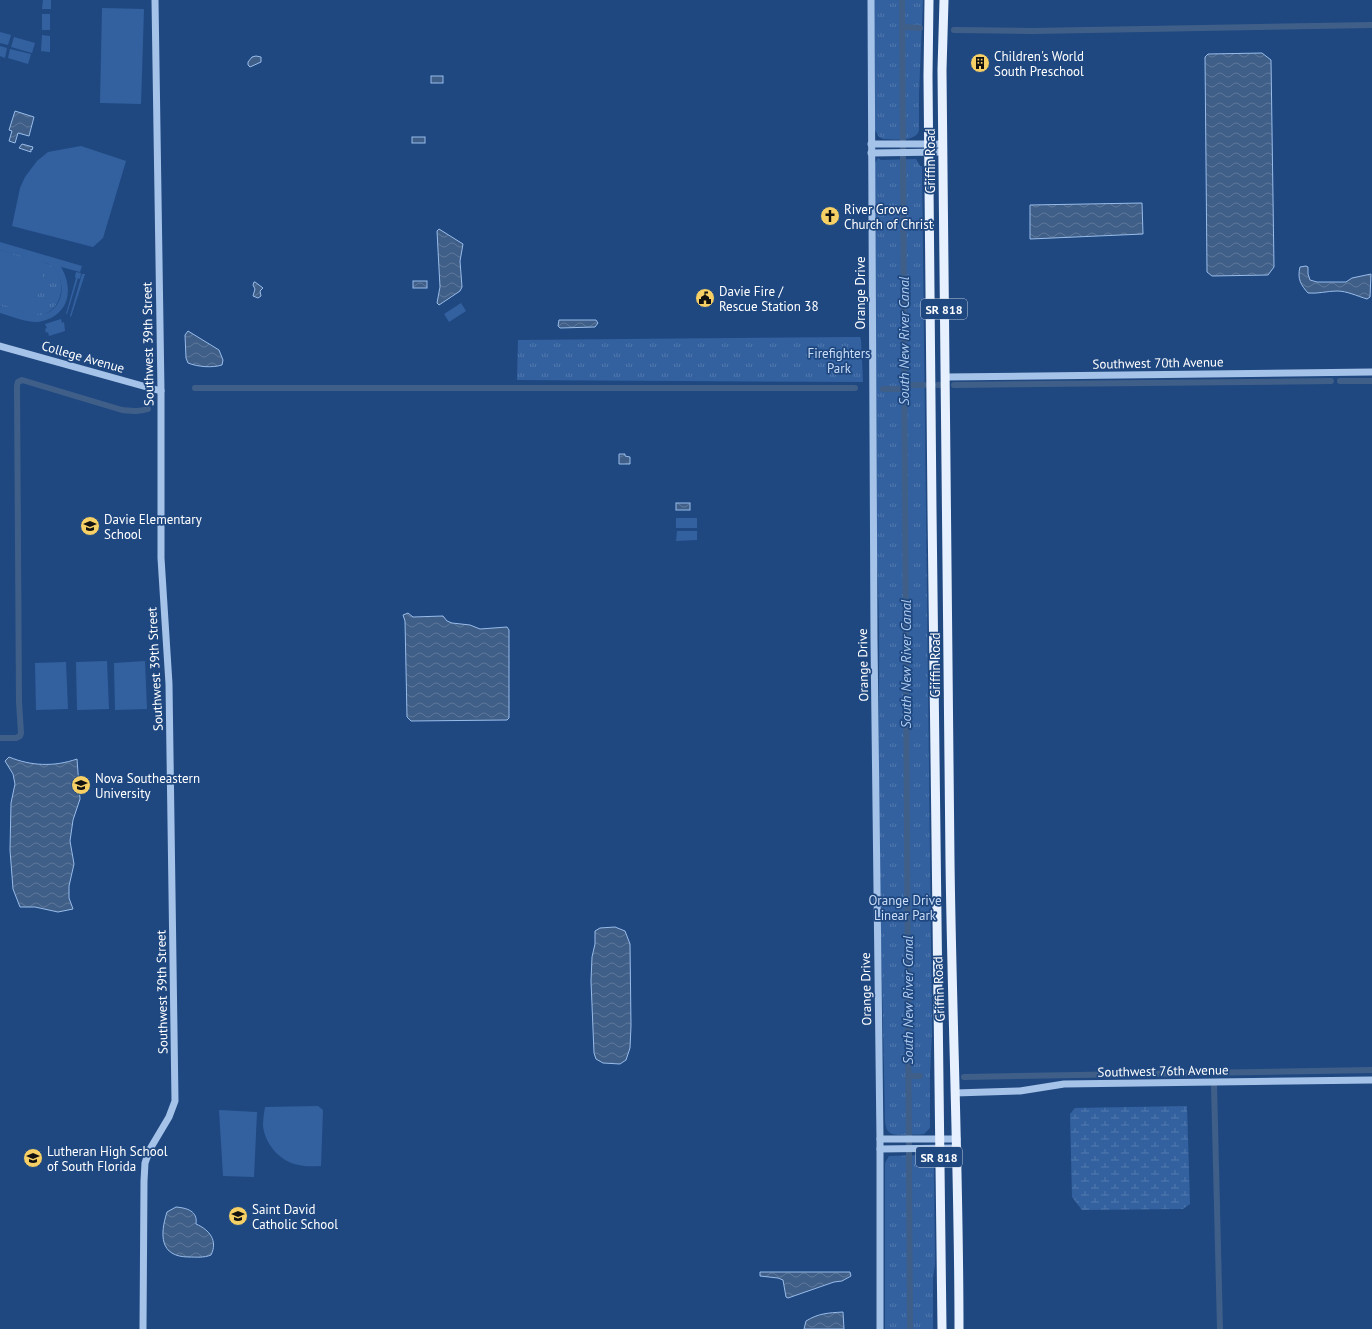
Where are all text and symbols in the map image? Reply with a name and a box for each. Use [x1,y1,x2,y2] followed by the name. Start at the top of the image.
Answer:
[994,48,1084,80] place label: Children's World South Preschool
[969,52,991,74] building icon: Children's World South Preschool
[922,128,939,194] street label: Griffin Road
[844,201,934,233] place label: River Grove Church of Christ
[819,205,841,227] church icon: River Grove Church of Christ
[852,256,869,330] street label: Orange Drive
[895,276,913,406] water label: South New River Canal
[138,281,158,406] street label: Southwest 39th Street
[719,283,819,315] place label: Davie Fire / Rescue Station 38
[694,287,716,309] public building icon: Davie Fire / Rescue Station 38
[921,299,967,319] road number: SR 818
[40,337,126,377] street label: College Avenue
[807,345,871,377] park label: Firefighters Park
[1092,353,1224,373] street label: Southwest 70th Avenue
[104,511,202,543] place label: Davie Elementary School
[79,515,101,537] school or university icon: Davie Elementary School
[897,599,915,729] water label: South New River Canal
[143,606,167,731] street label: Southwest 39th Street
[854,628,872,702] street label: Orange Drive
[927,632,944,698] street label: Griffin Road
[95,770,200,802] place label: Nova Southeastern University
[70,774,92,796] school or university icon: Nova Southeastern University
[868,892,942,924] park label: Orange Drive Linear Park
[152,929,172,1054] street label: Southwest 39th Street
[899,935,917,1065] water label: South New River Canal
[857,952,875,1026] street label: Orange Drive
[929,956,949,1022] street label: Griffin Road
[1097,1061,1229,1081] street label: Southwest 76th Avenue
[47,1143,168,1175] place label: Lutheran High School of South Florida
[22,1147,44,1169] school or university icon: Lutheran High School of South Florida
[916,1147,962,1167] road number: SR 818
[252,1201,338,1233] place label: Saint David Catholic School
[227,1205,249,1227] school or university icon: Saint David Catholic School

